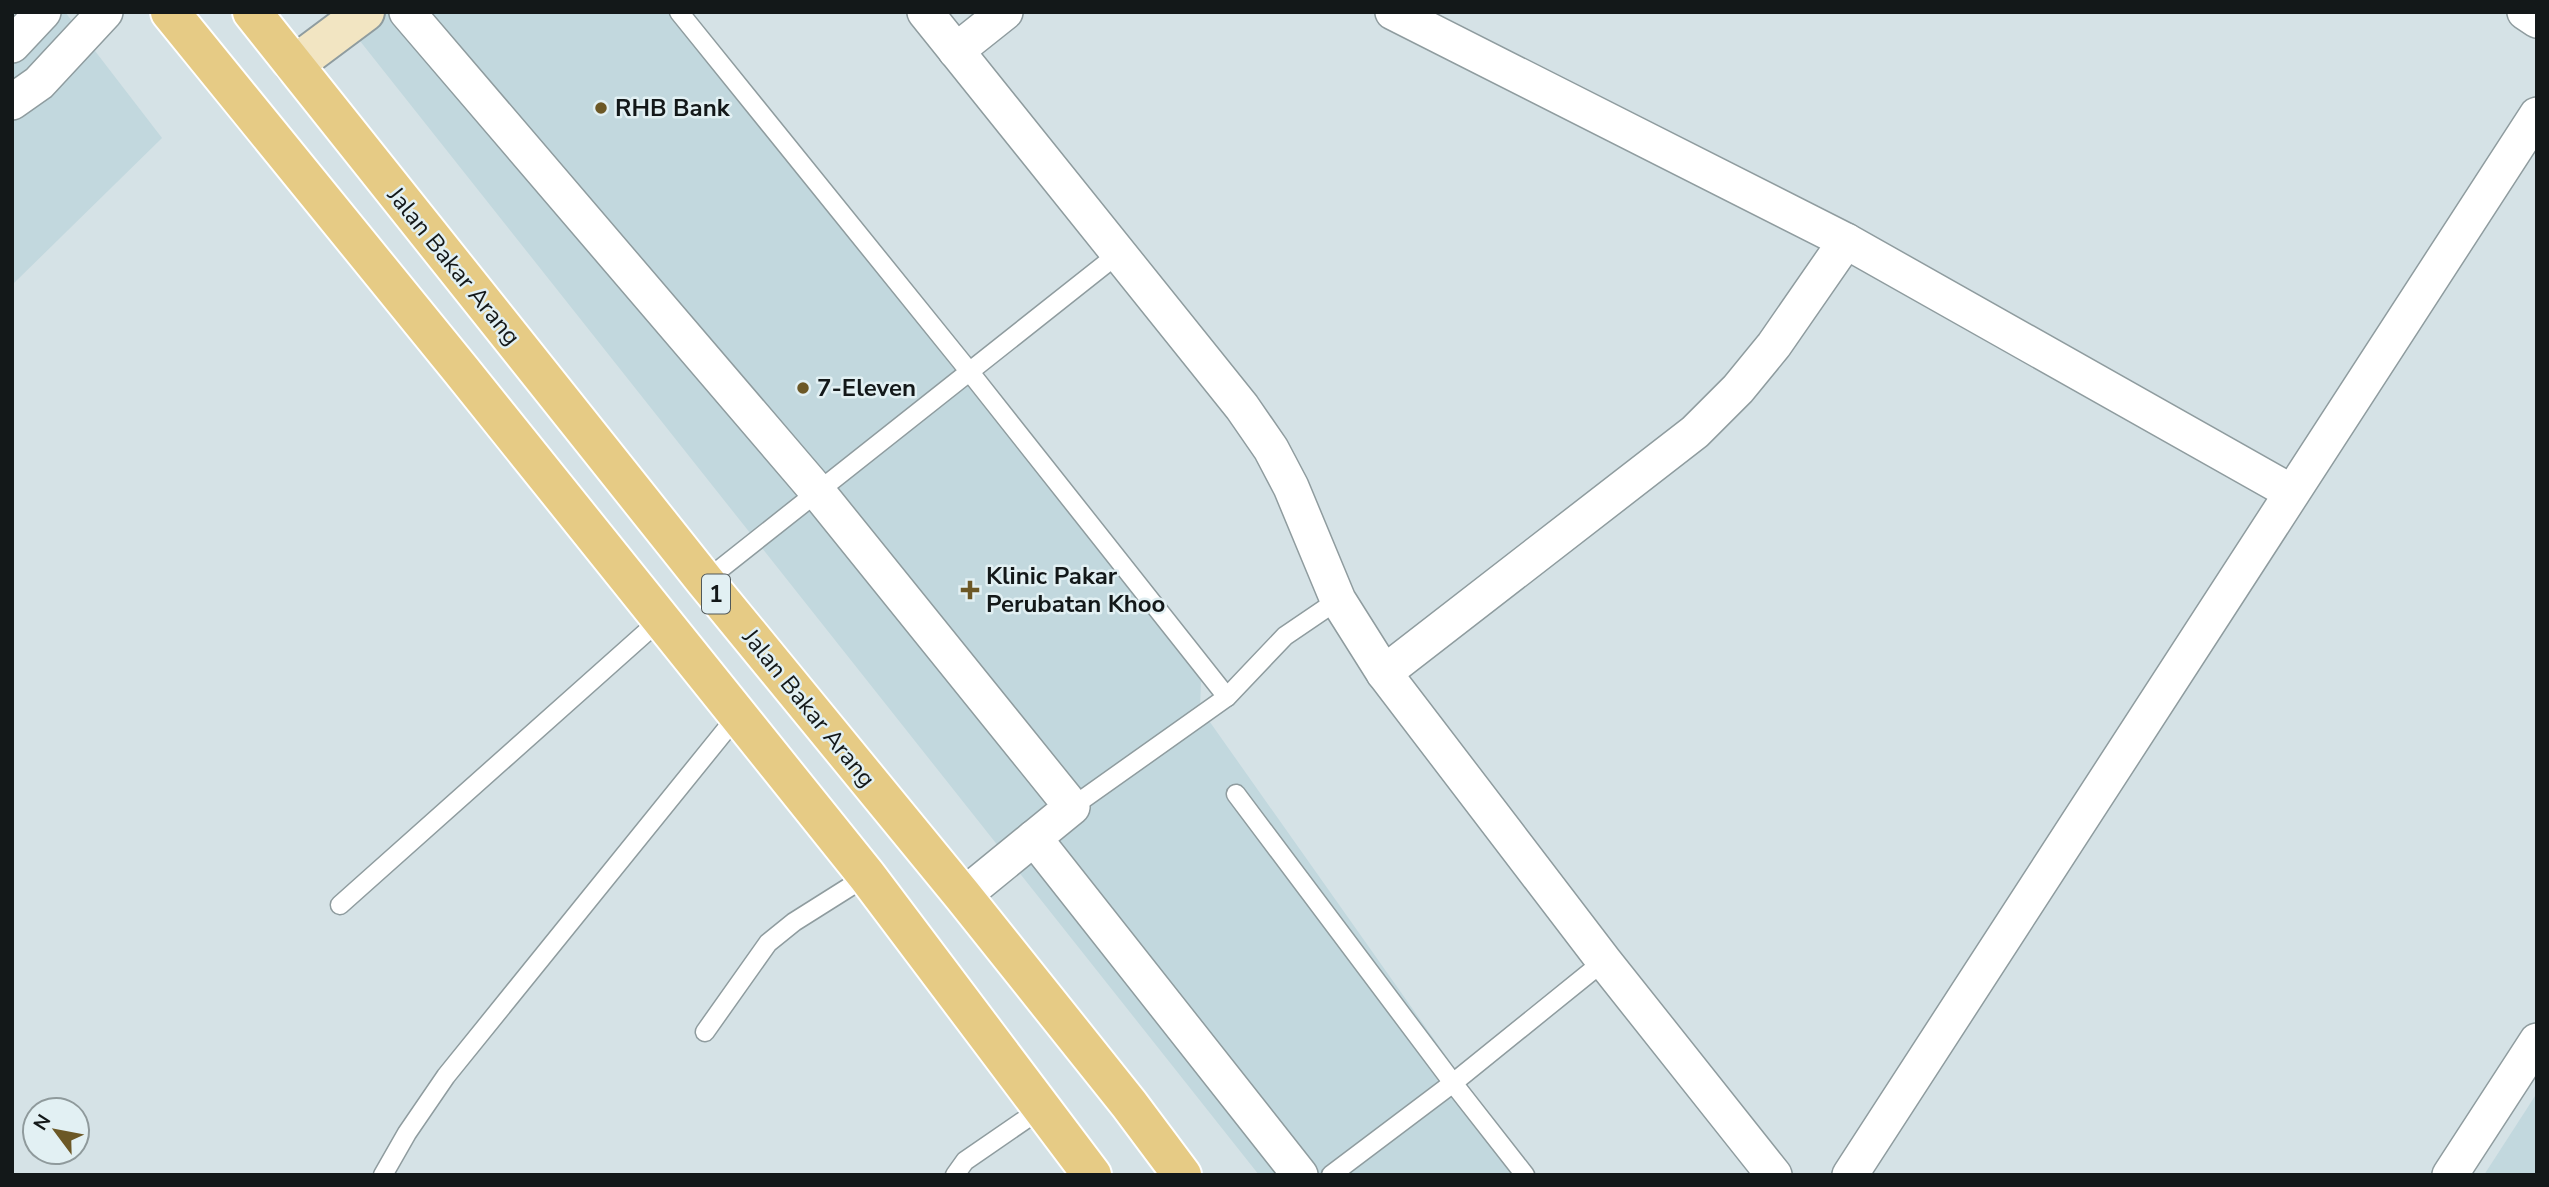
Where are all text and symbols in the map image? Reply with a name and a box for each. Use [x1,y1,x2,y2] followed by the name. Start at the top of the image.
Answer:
[615,92,731,124] place label: RHB Bank
[593,100,609,116] marker: RHB Bank
[380,179,528,352] street label: Jalan Bakar Arang
[817,372,916,404] place label: 7-Eleven
[795,380,811,396] marker: 7-Eleven
[986,560,1165,620] place label: Klinic Pakar Perubatan Khoo
[702,574,730,614] road number: 1
[960,580,980,600] marker: Klinic Pakar Perubatan Khoo
[735,621,883,794] street label: Jalan Bakar Arang
[21,1096,91,1166] north arrow
[28,1110,57,1135] text: N

